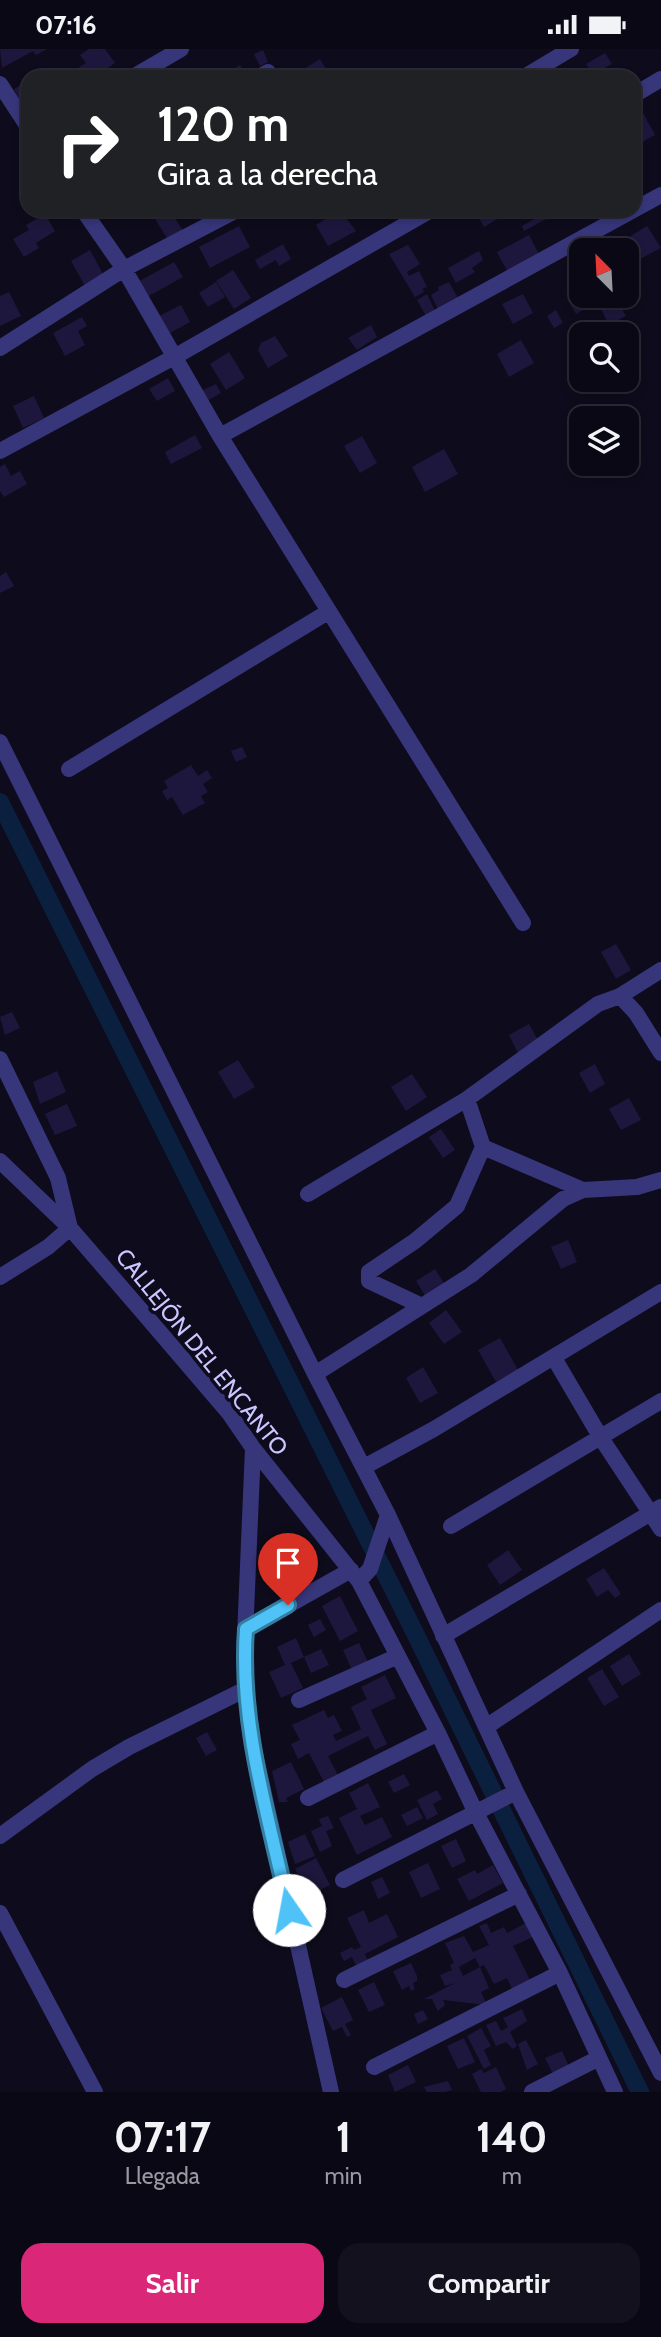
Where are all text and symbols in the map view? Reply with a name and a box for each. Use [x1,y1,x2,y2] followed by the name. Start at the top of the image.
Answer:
[35,9,97,41] text: 07:16
[157,94,289,153] text: 120 m
[42,98,133,189] icon: right
[157,154,378,193] text: Gira a la derecha
[569,238,639,308] north arrow
[569,238,639,476] map controls
[569,322,639,392] button: search
[569,406,639,476] button: layers
[110,1243,294,1461] street label: CALLEJÓN DEL ENCANTO
[258,1533,318,1605] pin
[269,1544,307,1582] icon: arrive
[252,1873,326,1947] position arrow
[114,2111,211,2163] text: 07:17
[336,2111,351,2163] text: 1
[476,2111,547,2163] text: 140
[125,2162,200,2190] text: Llegada
[325,2162,362,2190] text: min
[502,2162,522,2190] text: m
[21,2243,324,2323] button: Salir
[338,2243,640,2323] button: Compartir

